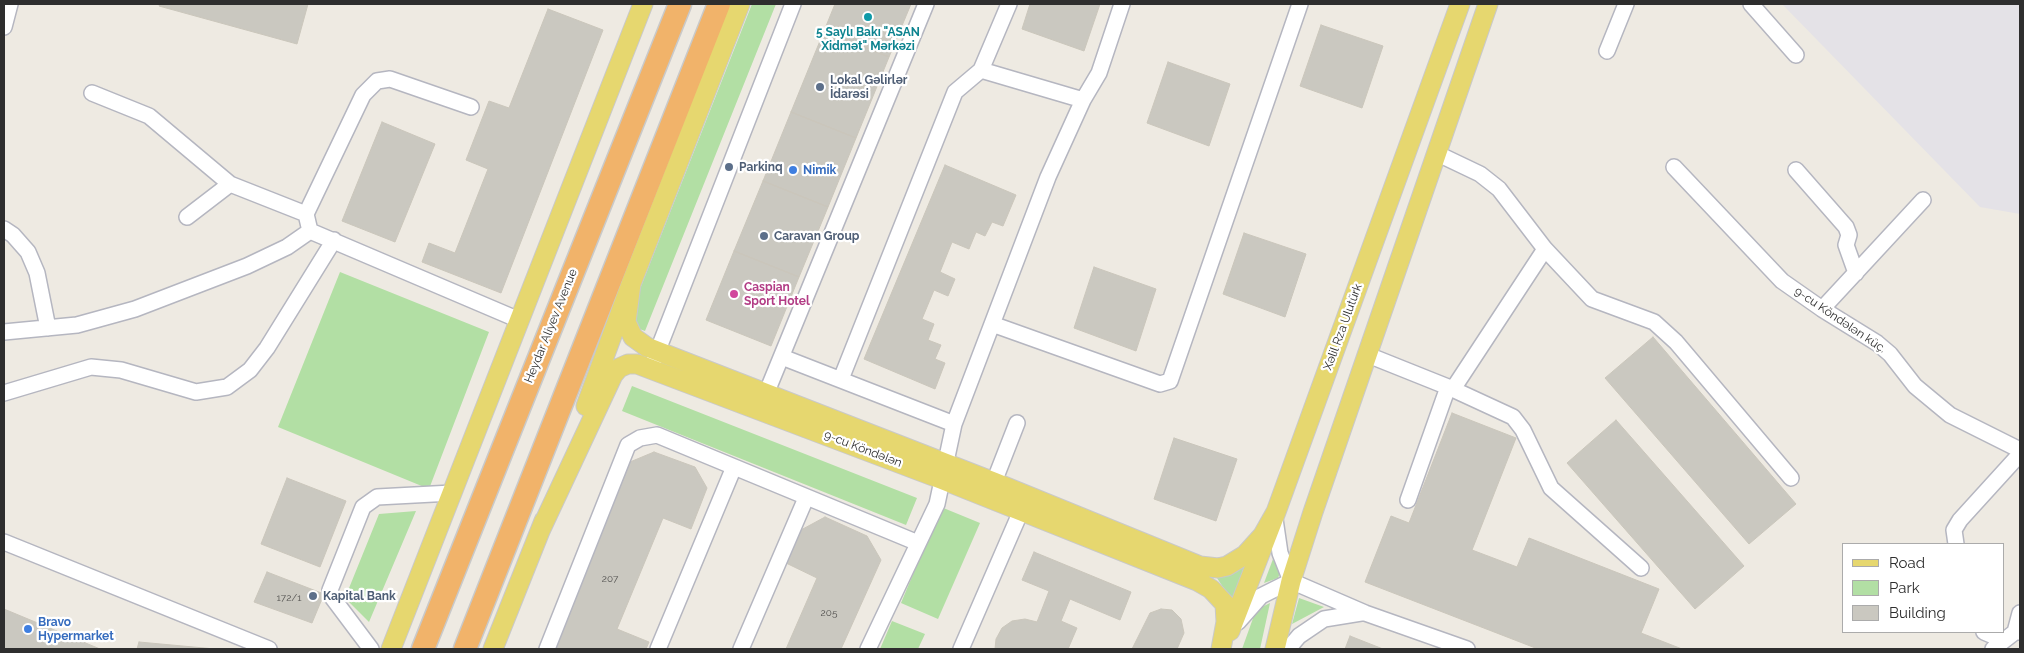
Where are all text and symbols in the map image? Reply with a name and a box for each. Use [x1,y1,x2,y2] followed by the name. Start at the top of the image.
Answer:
[862,11,874,23] marker: 5 Saylı Bakı "ASAN Xidmət" Mərkəzi
[816,25,920,53] place label: 5 Saylı Bakı "ASAN Xidmət" Mərkəzi
[830,73,907,101] place label: Lokal Gəlirlər İdarəsi
[814,81,826,93] marker: Lokal Gəlirlər İdarəsi
[739,160,783,174] place label: Parkinq
[723,161,735,173] marker: Parkinq
[803,163,836,177] place label: Nimik
[787,164,799,176] marker: Nimik
[774,229,859,243] place label: Caravan Group
[758,230,770,242] marker: Caravan Group
[521,267,581,385] street label: Heydar Aliyev Avenue
[744,280,810,308] place label: Caspian Sport Hotel
[1321,282,1365,372] street label: Xəlil Rza Ulutürk
[1791,284,1889,356] street label: 9-cu Köndələn küç.
[728,288,740,300] marker: Caspian Sport Hotel
[822,428,904,470] street label: 9-cu Köndələn
[1842,543,2004,633] legend
[1889,554,1925,572] text: Road
[602,573,618,585] house number: 207
[1889,579,1920,597] text: Park
[323,589,396,603] place label: Kapital Bank
[307,590,319,602] marker: Kapital Bank
[277,592,301,604] house number: 172/1
[1889,604,1946,622] text: Building
[821,607,837,619] house number: 205
[38,615,114,643] place label: Bravo Hypermarket
[22,623,34,635] marker: Bravo Hypermarket

